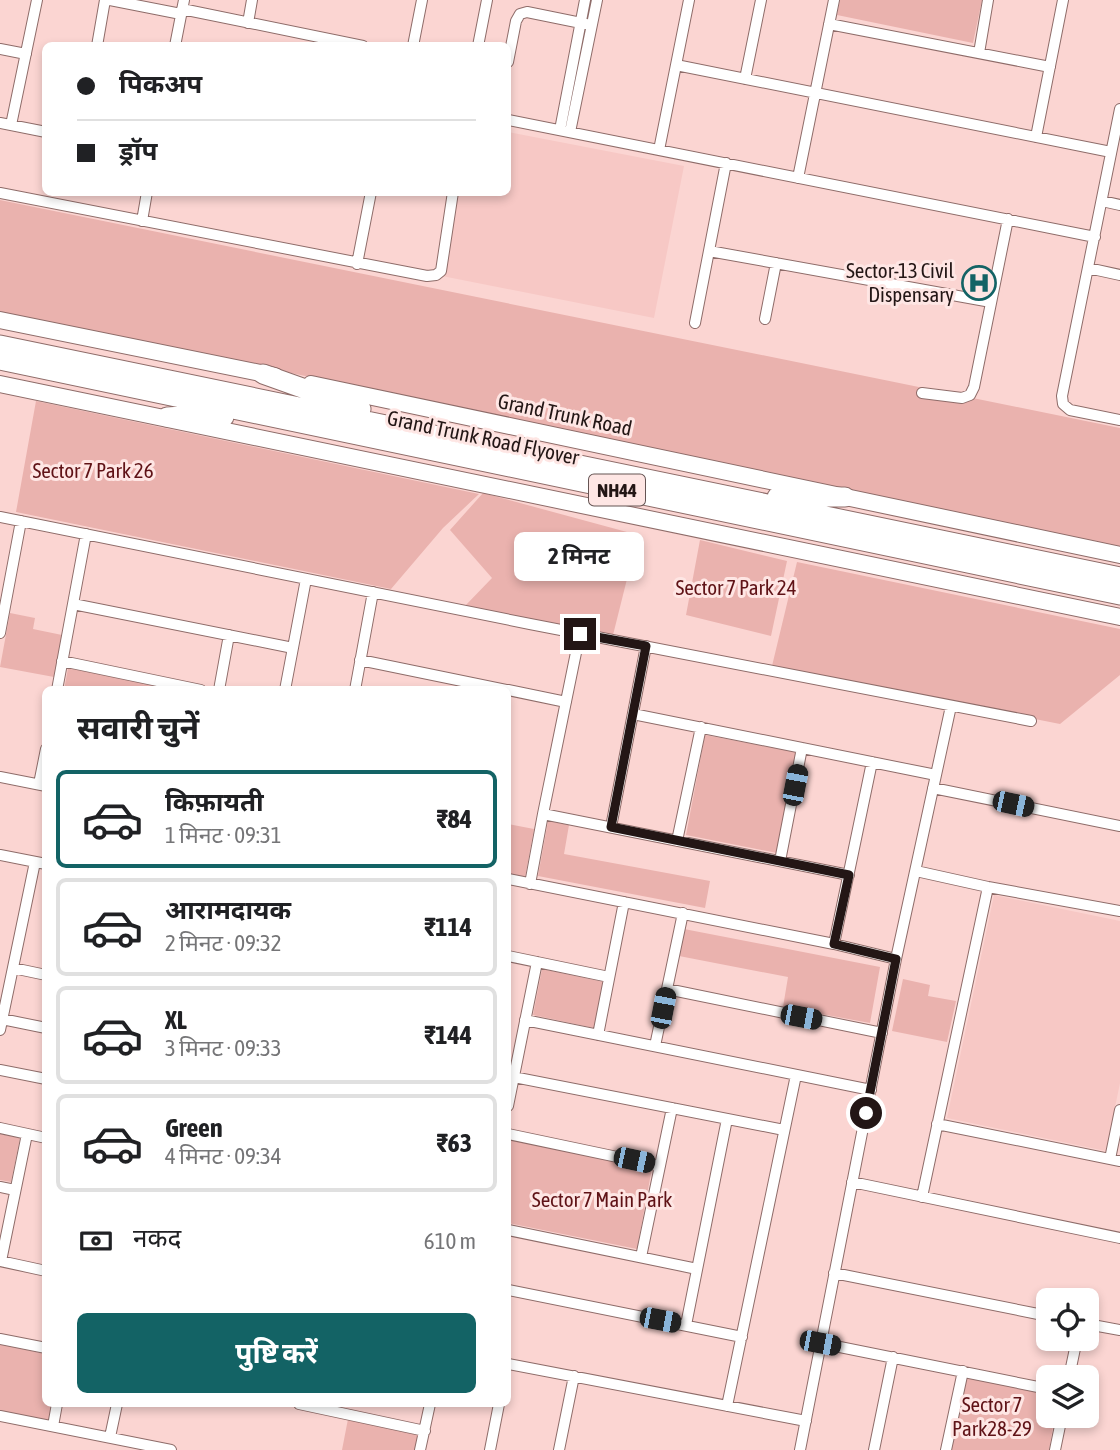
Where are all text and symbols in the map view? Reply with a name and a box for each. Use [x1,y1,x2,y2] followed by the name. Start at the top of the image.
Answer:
[119,69,202,99] text: पिकअप
[119,136,157,166] text: ड्रॉप
[846,258,954,306] place label: Sector-13 Civil Dispensary
[960,264,998,302] hospital icon: Sector-13 Civil Dispensary
[496,388,634,440] street label: Grand Trunk Road
[385,405,582,469] street label: Grand Trunk Road Flyover
[32,458,154,482] park label: Sector 7 Park 26
[589,475,645,505] road number: NH44
[515,532,645,582] callout: 2 मिनट
[548,543,610,569] text: 2 मिनट
[675,575,797,599] park label: Sector 7 Park 24
[564,618,596,650] route end
[77,709,199,746] text: सवारी चुनें
[781,762,810,808] car
[165,787,264,817] text: किफ़ायती
[81,788,144,851] icon: car
[991,789,1036,819] car
[436,804,472,834] text: ₹84
[165,822,282,848] text: 1 मिनट · 09:31
[165,895,291,925] text: आरामदायक
[81,896,144,959] icon: car
[424,912,472,942] text: ₹114
[165,930,282,956] text: 2 मिनट · 09:32
[649,985,678,1031] car
[779,1003,824,1031] car
[81,1004,144,1067] icon: car
[165,1005,187,1035] text: XL
[424,1020,472,1050] text: ₹144
[165,1035,282,1061] text: 3 मिनट · 09:33
[850,1097,882,1129] route start
[81,1112,144,1175] icon: car
[165,1113,223,1143] text: Green
[436,1128,472,1158] text: ₹63
[165,1143,282,1169] text: 4 मिनट · 09:34
[612,1145,657,1175] car
[532,1187,672,1211] park label: Sector 7 Main Park
[77,1222,115,1260] icon: cash
[133,1223,181,1253] text: नकद
[424,1228,476,1254] text: 610 m
[1036,1288,1099,1428] map controls
[1036,1288,1099,1351] button: locate
[638,1306,683,1334] car
[77,1313,476,1393] button: पुष्टि करें
[798,1329,843,1357] car
[1036,1365,1099,1428] button: layers
[952,1392,1032,1440] park label: Sector 7 Park28-29

